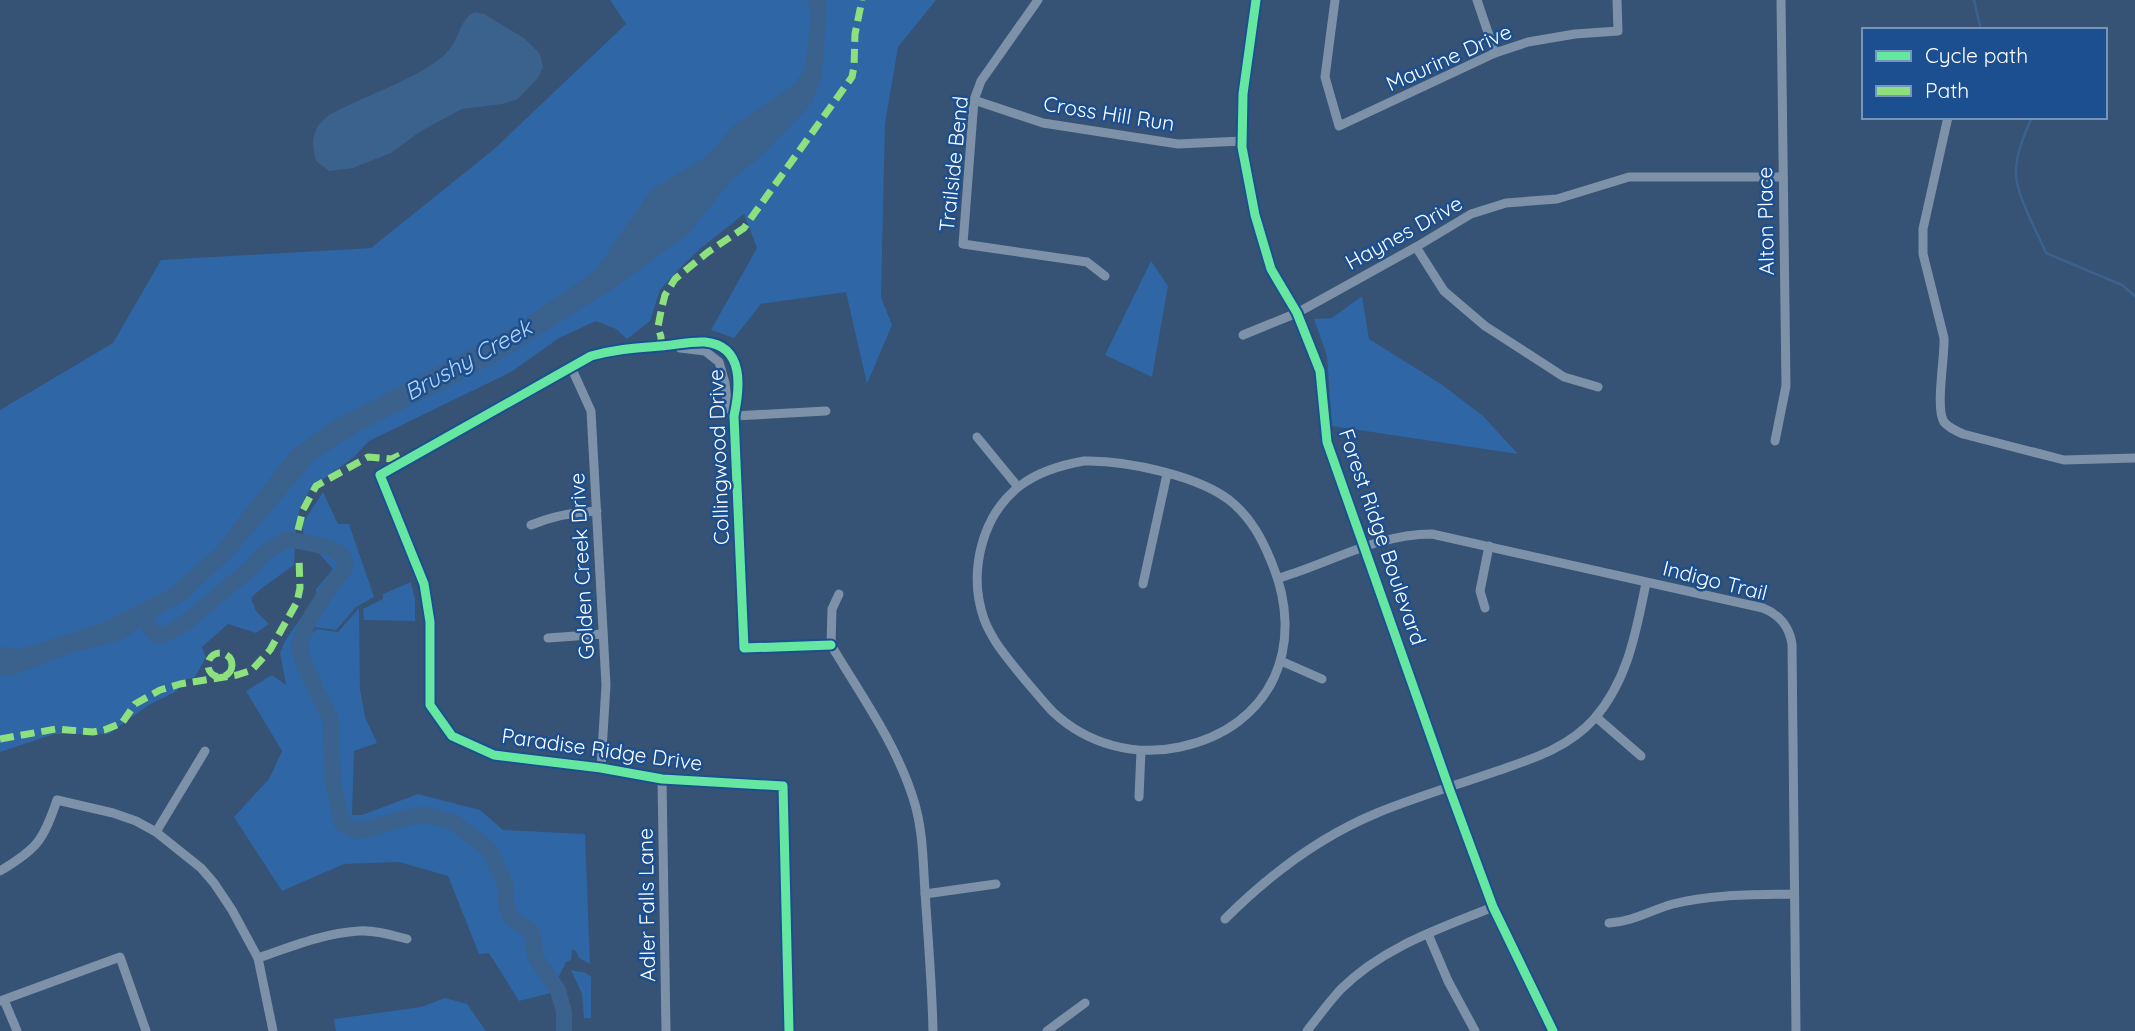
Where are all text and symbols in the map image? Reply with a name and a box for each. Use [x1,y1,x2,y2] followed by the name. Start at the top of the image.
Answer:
[1382,18,1515,96] street label: Maurine Drive
[1862,28,2107,119] legend
[1925,42,2028,68] text: Cycle path
[1925,77,1969,103] text: Path
[1042,90,1177,136] street label: Cross Hill Run
[933,95,973,233] street label: Trailside Bend
[1751,166,1779,276] street label: Alton Place
[1340,189,1467,275] street label: Haynes Drive
[399,312,538,407] water label: Brushy Creek
[702,369,734,545] street label: Collingwood Drive
[1334,425,1432,648] street label: Forest Ridge Boulevard
[563,472,599,660] street label: Golden Creek Drive
[1660,554,1770,606] street label: Indigo Trail
[500,722,704,776] street label: Paradise Ridge Drive
[632,828,660,982] street label: Adler Falls Lane

